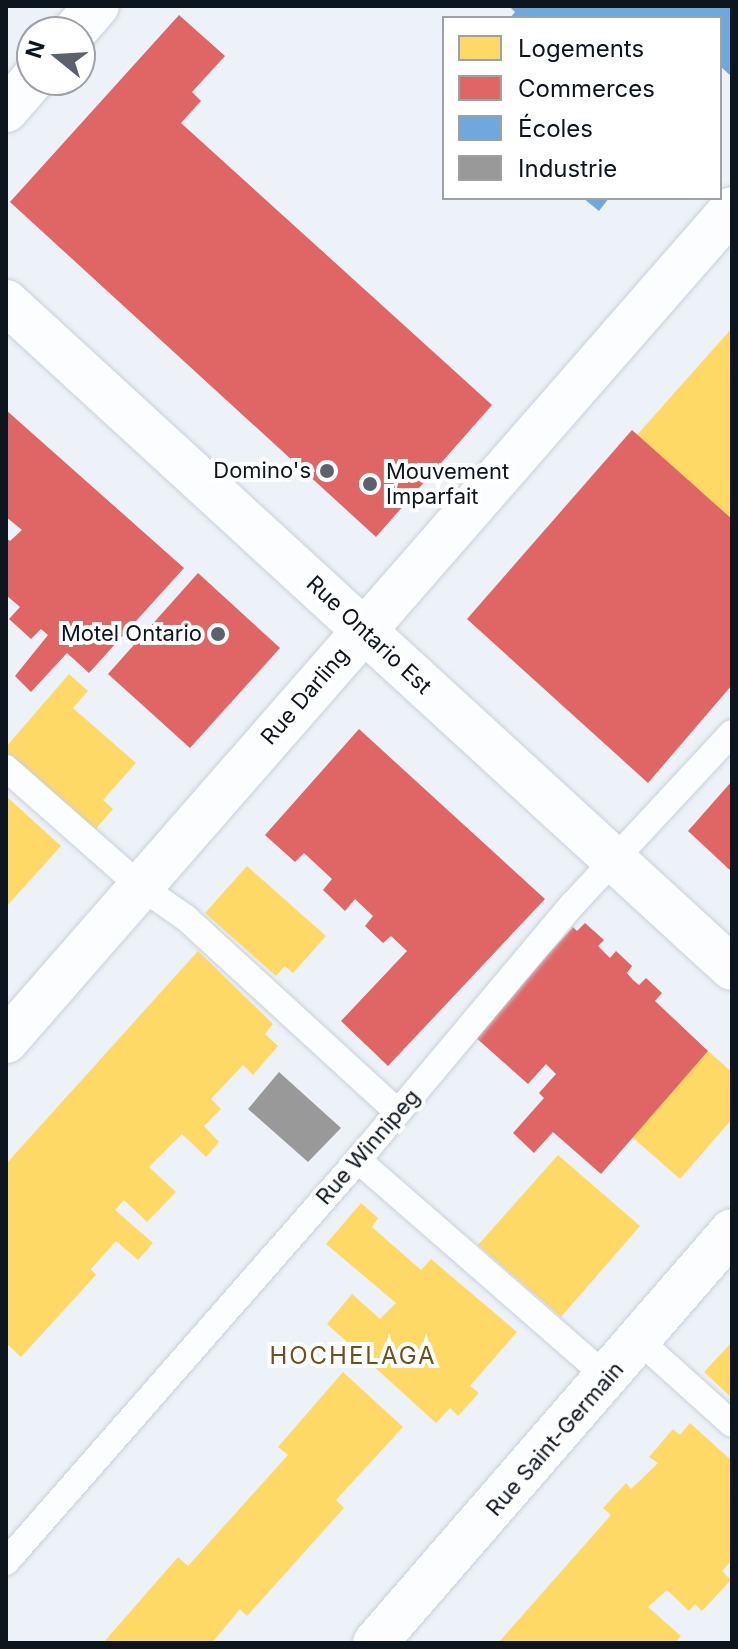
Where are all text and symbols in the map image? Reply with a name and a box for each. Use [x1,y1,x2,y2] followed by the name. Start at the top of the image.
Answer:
[16,16,96,96] north arrow
[442,16,722,200] legend
[518,34,644,63] text: Logements
[20,37,50,61] text: N
[518,74,655,103] text: Commerces
[518,114,593,143] text: Écoles
[518,154,617,183] text: Industrie
[213,458,311,484] place label: Domino's
[386,458,509,510] place label: Mouvement Imparfait
[318,462,336,480] marker: Domino's
[361,475,379,493] marker: Mouvement Imparfait
[301,570,437,700] street label: Rue Ontario Est
[61,621,202,647] place label: Motel Ontario
[209,625,227,643] marker: Motel Ontario
[256,642,354,750] street label: Rue Darling
[311,1084,425,1210] street label: Rue Winnipeg
[269,1342,437,1370] district label: HOCHELAGA
[481,1356,629,1522] street label: Rue Saint-Germain

